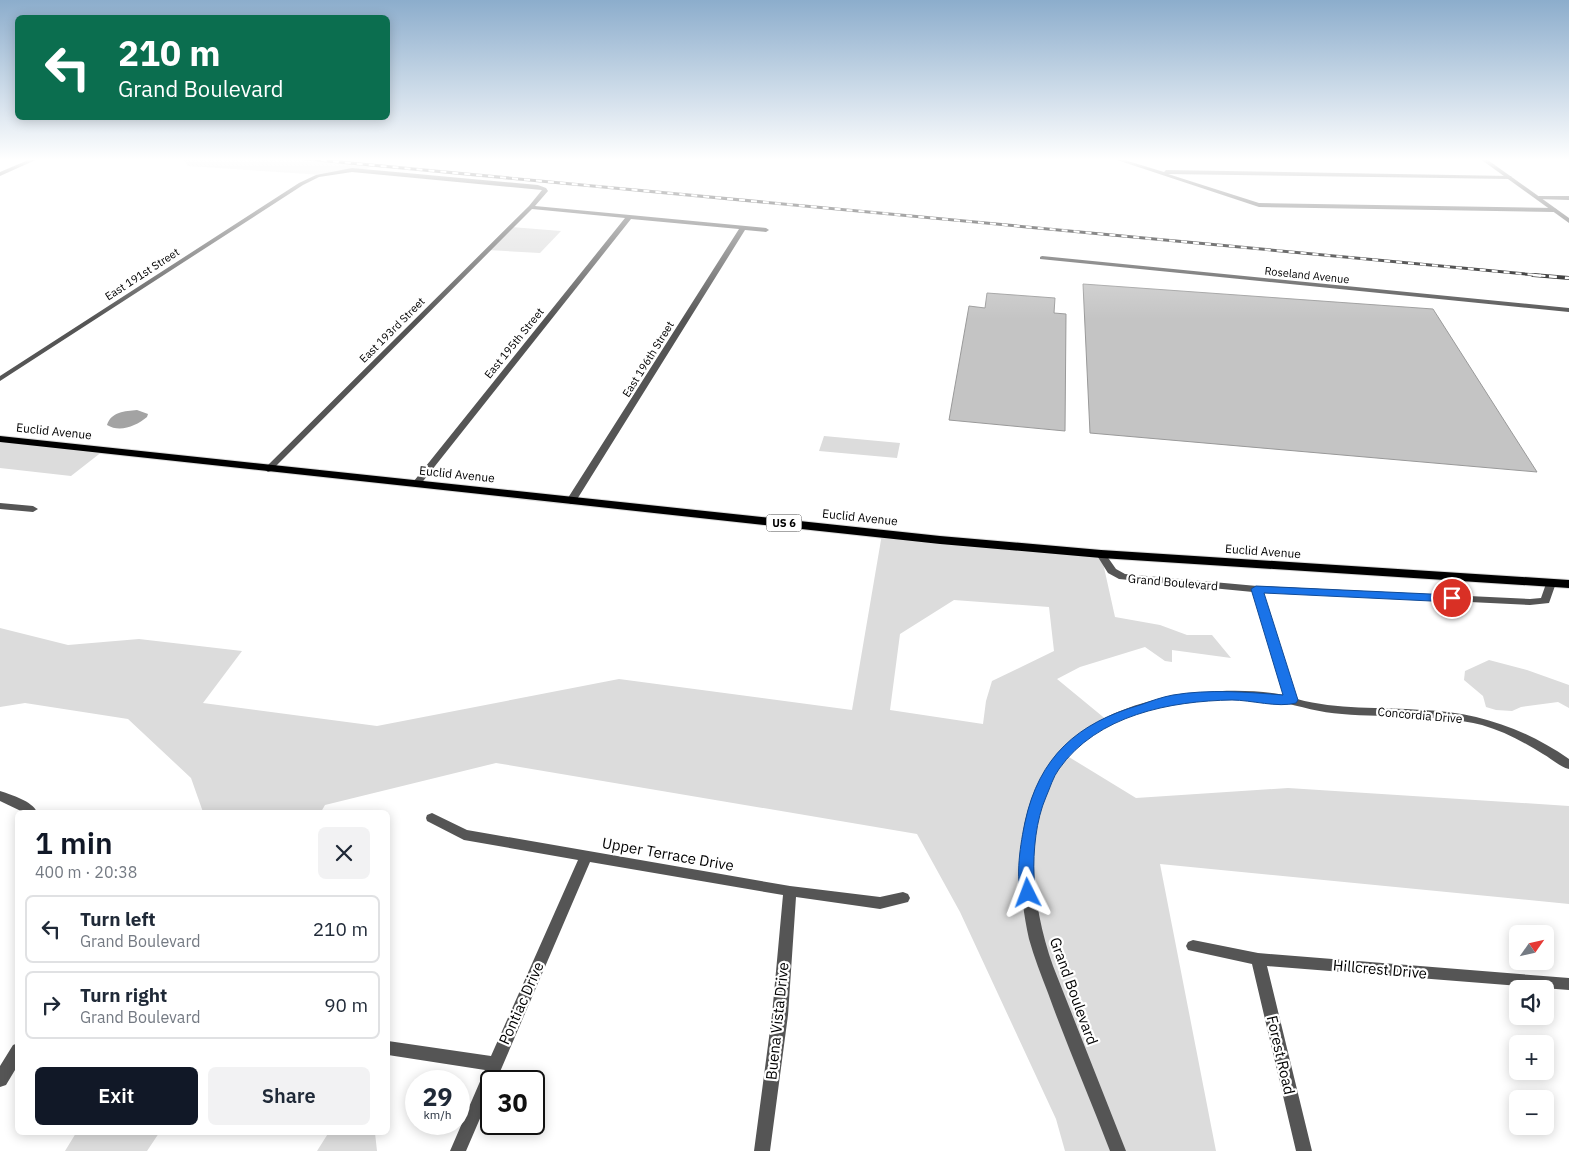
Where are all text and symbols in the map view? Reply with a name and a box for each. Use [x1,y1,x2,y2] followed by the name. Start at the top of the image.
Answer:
[118,30,221,76] text: 210 m
[35,35,100,100] icon: left
[118,74,284,103] text: Grand Boulevard
[102,245,182,303] street label: East 191st Street
[1264,264,1350,286] street label: Roseland Avenue
[356,294,428,366] street label: East 193rd Street
[481,305,547,381] street label: East 195th Street
[619,318,677,399] street label: East 196th Street
[15,420,93,442] street label: Euclid Avenue
[418,463,496,485] street label: Euclid Avenue
[821,506,899,528] street label: Euclid Avenue
[766,514,802,532] road number: US 6
[1225,541,1302,561] street label: Euclid Avenue
[1127,571,1219,593] street label: Grand Boulevard
[1431,577,1473,619] pin
[1438,584,1466,612] icon: arrive
[1377,704,1463,726] street label: Concordia Drive
[35,823,113,862] text: 1 min
[318,827,370,879] button: close
[601,833,735,875] street label: Upper Terrace Drive
[35,862,137,882] text: 400 m · 20:38
[1001,866,1053,918] position arrow
[80,907,156,931] text: Turn left
[37,915,65,943] icon: left
[313,917,368,941] text: 210 m
[1509,925,1554,970] north arrow
[1509,925,1554,1135] map controls
[80,931,200,951] text: Grand Boulevard
[1046,935,1102,1047] street label: Grand Boulevard
[1332,955,1428,983] street label: Hillcrest Drive
[494,959,548,1047] street label: Pontiac Drive
[761,961,793,1081] street label: Buena Vista Drive
[1509,980,1554,1025] button: sound
[80,983,167,1007] text: Turn right
[37,991,65,1019] icon: right
[324,993,368,1017] text: 90 m
[80,1007,200,1027] text: Grand Boulevard
[1263,1014,1299,1096] street label: Forest Road
[1509,1035,1554,1080] button: +
[35,1067,198,1125] button: Exit
[208,1067,370,1125] button: Share
[480,1070,545,1135] speed limit sign: 30
[422,1080,453,1113] text: 29
[1509,1090,1554,1135] button: −
[423,1107,452,1122] text: km/h

